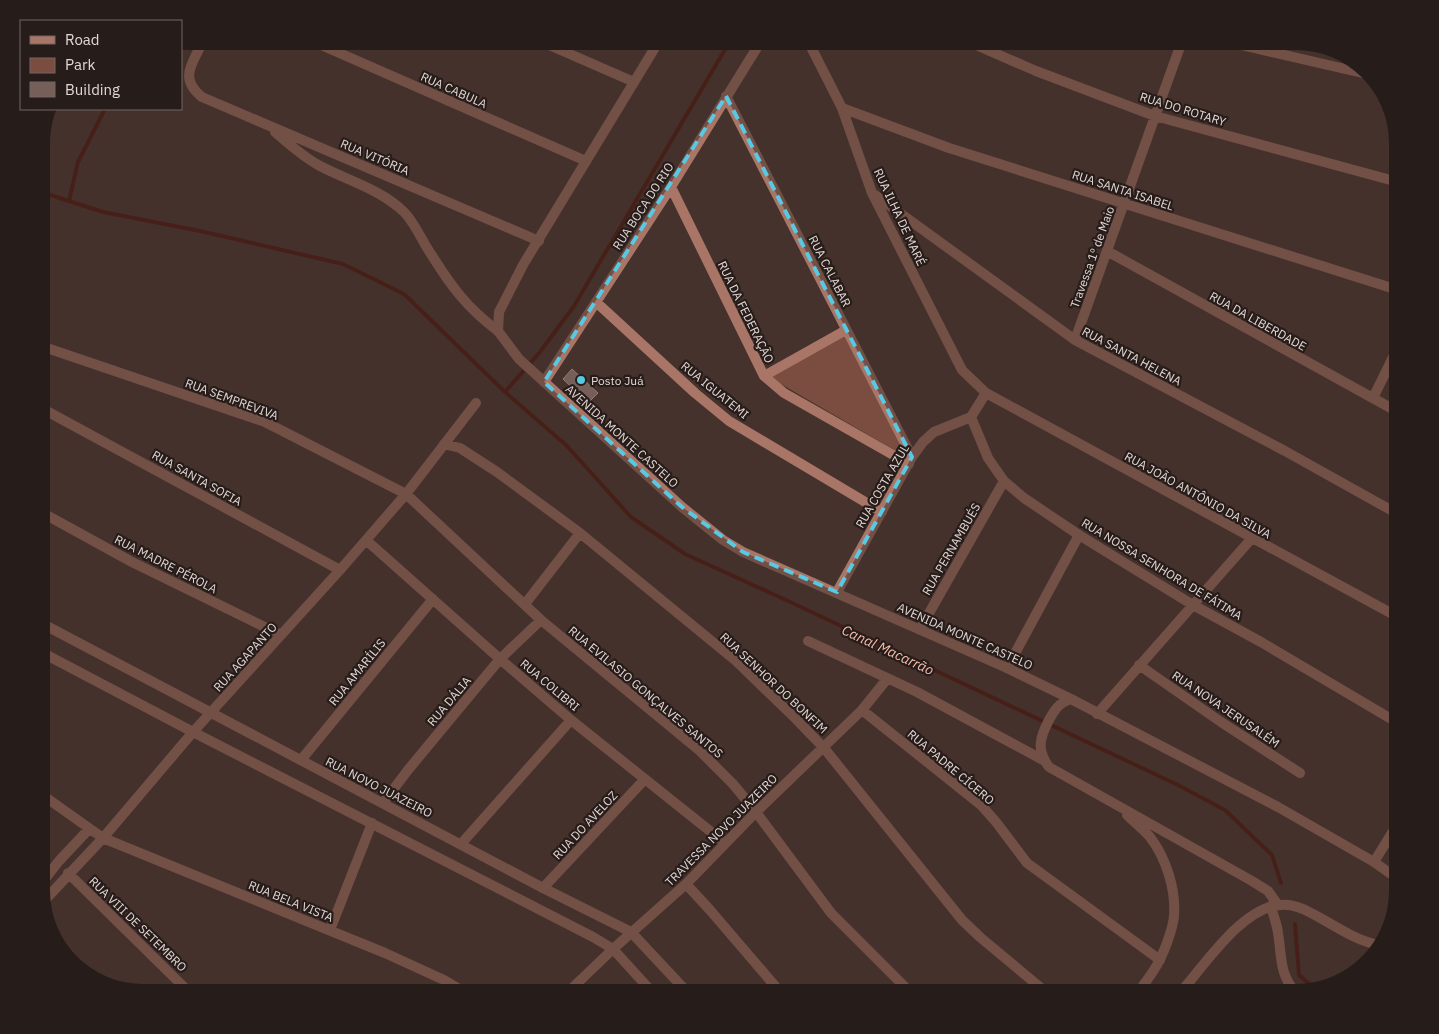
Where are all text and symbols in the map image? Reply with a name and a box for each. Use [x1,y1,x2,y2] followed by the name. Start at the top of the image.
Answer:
[20,20,182,110] legend
[65,30,100,49] text: Road
[65,55,95,74] text: Park
[418,69,490,111] street label: RUA CABULA
[65,80,120,99] text: Building
[1138,89,1228,129] street label: RUA DO ROTARY
[338,136,412,178] street label: RUA VITÓRIA
[609,160,677,252] street label: RUA BOCA DO RIO
[871,166,929,268] street label: RUA ILHA DE MARÉ
[1070,166,1176,214] street label: RUA SANTA ISABEL
[1067,204,1117,310] street label: Travessa 1º de Maio
[806,233,855,310] street label: RUA CALABAR
[715,258,777,366] street label: RUA DA FEDERAÇÃO
[1207,288,1309,354] street label: RUA DA LIBERDADE
[1080,323,1185,389] street label: RUA SANTA HELENA
[678,358,752,422] street label: RUA IGUATEMI
[591,373,644,388] place label: Posto Juá
[575,374,587,386] marker: Posto Juá
[183,375,281,423] street label: RUA SEMPREVIVA
[563,381,681,491] street label: AVENIDA MONTE CASTELO
[852,442,912,530] street label: RUA COSTA AZUL
[149,447,245,509] street label: RUA SANTA SOFIA
[1122,448,1274,542] street label: RUA JOÃO ANTÔNIO DA SILVA
[919,500,983,598] street label: RUA PERNAMBUÉS
[1079,515,1245,623] street label: RUA NOSSA SENHORA DE FÁTIMA
[112,532,220,597] street label: RUA MADRE PÉROLA
[895,599,1035,673] street label: AVENIDA MONTE CASTELO
[210,619,280,695] street label: RUA AGAPANTO
[839,621,937,679] water label: Canal Macarrão
[566,623,726,761] street label: RUA EVILASIO GONÇALVES SANTOS
[717,629,831,737] street label: RUA SENHOR DO BONFIM
[326,636,388,708] street label: RUA AMARÍLIS
[517,656,583,714] street label: RUA COLIBRI
[1169,667,1283,751] street label: RUA NOVA JERUSALÉM
[424,673,474,729] street label: RUA DÁLIA
[905,726,997,808] street label: RUA PADRE CÍCERO
[323,754,435,820] street label: RUA NOVO JUAZEIRO
[662,771,780,889] street label: TRAVESSA NOVO JUAZEIRO
[550,788,620,862] street label: RUA DO AVELOZ
[86,873,190,975] street label: RUA VIII DE SETEMBRO
[246,877,336,925] street label: RUA BELA VISTA

